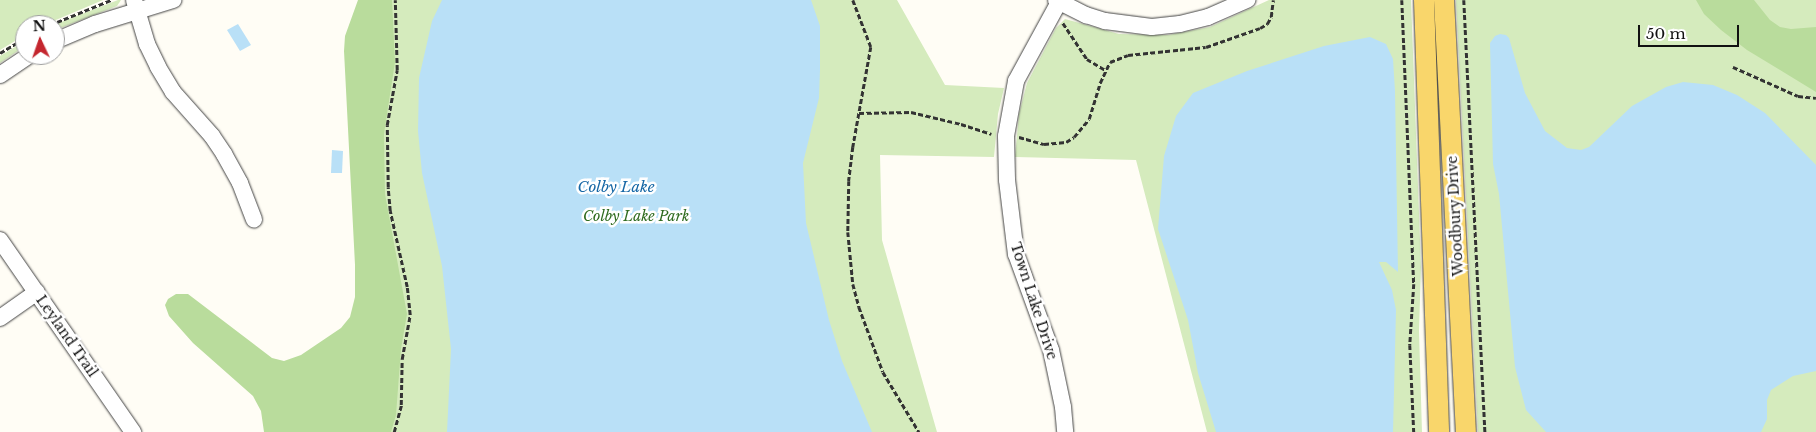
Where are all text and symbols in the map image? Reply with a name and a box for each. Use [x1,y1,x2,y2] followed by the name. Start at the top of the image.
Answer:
[15,15,65,65] north arrow
[1641,15,1742,47] scale bar
[32,17,46,35] text: N
[1646,24,1686,43] text: 50 m
[1443,155,1467,277] street label: Woodbury Drive
[578,178,654,196] water label: Colby Lake
[583,208,689,224] park label: Colby Lake Park
[1007,240,1061,362] street label: Town Lake Drive
[33,292,101,380] street label: Leyland Trail

